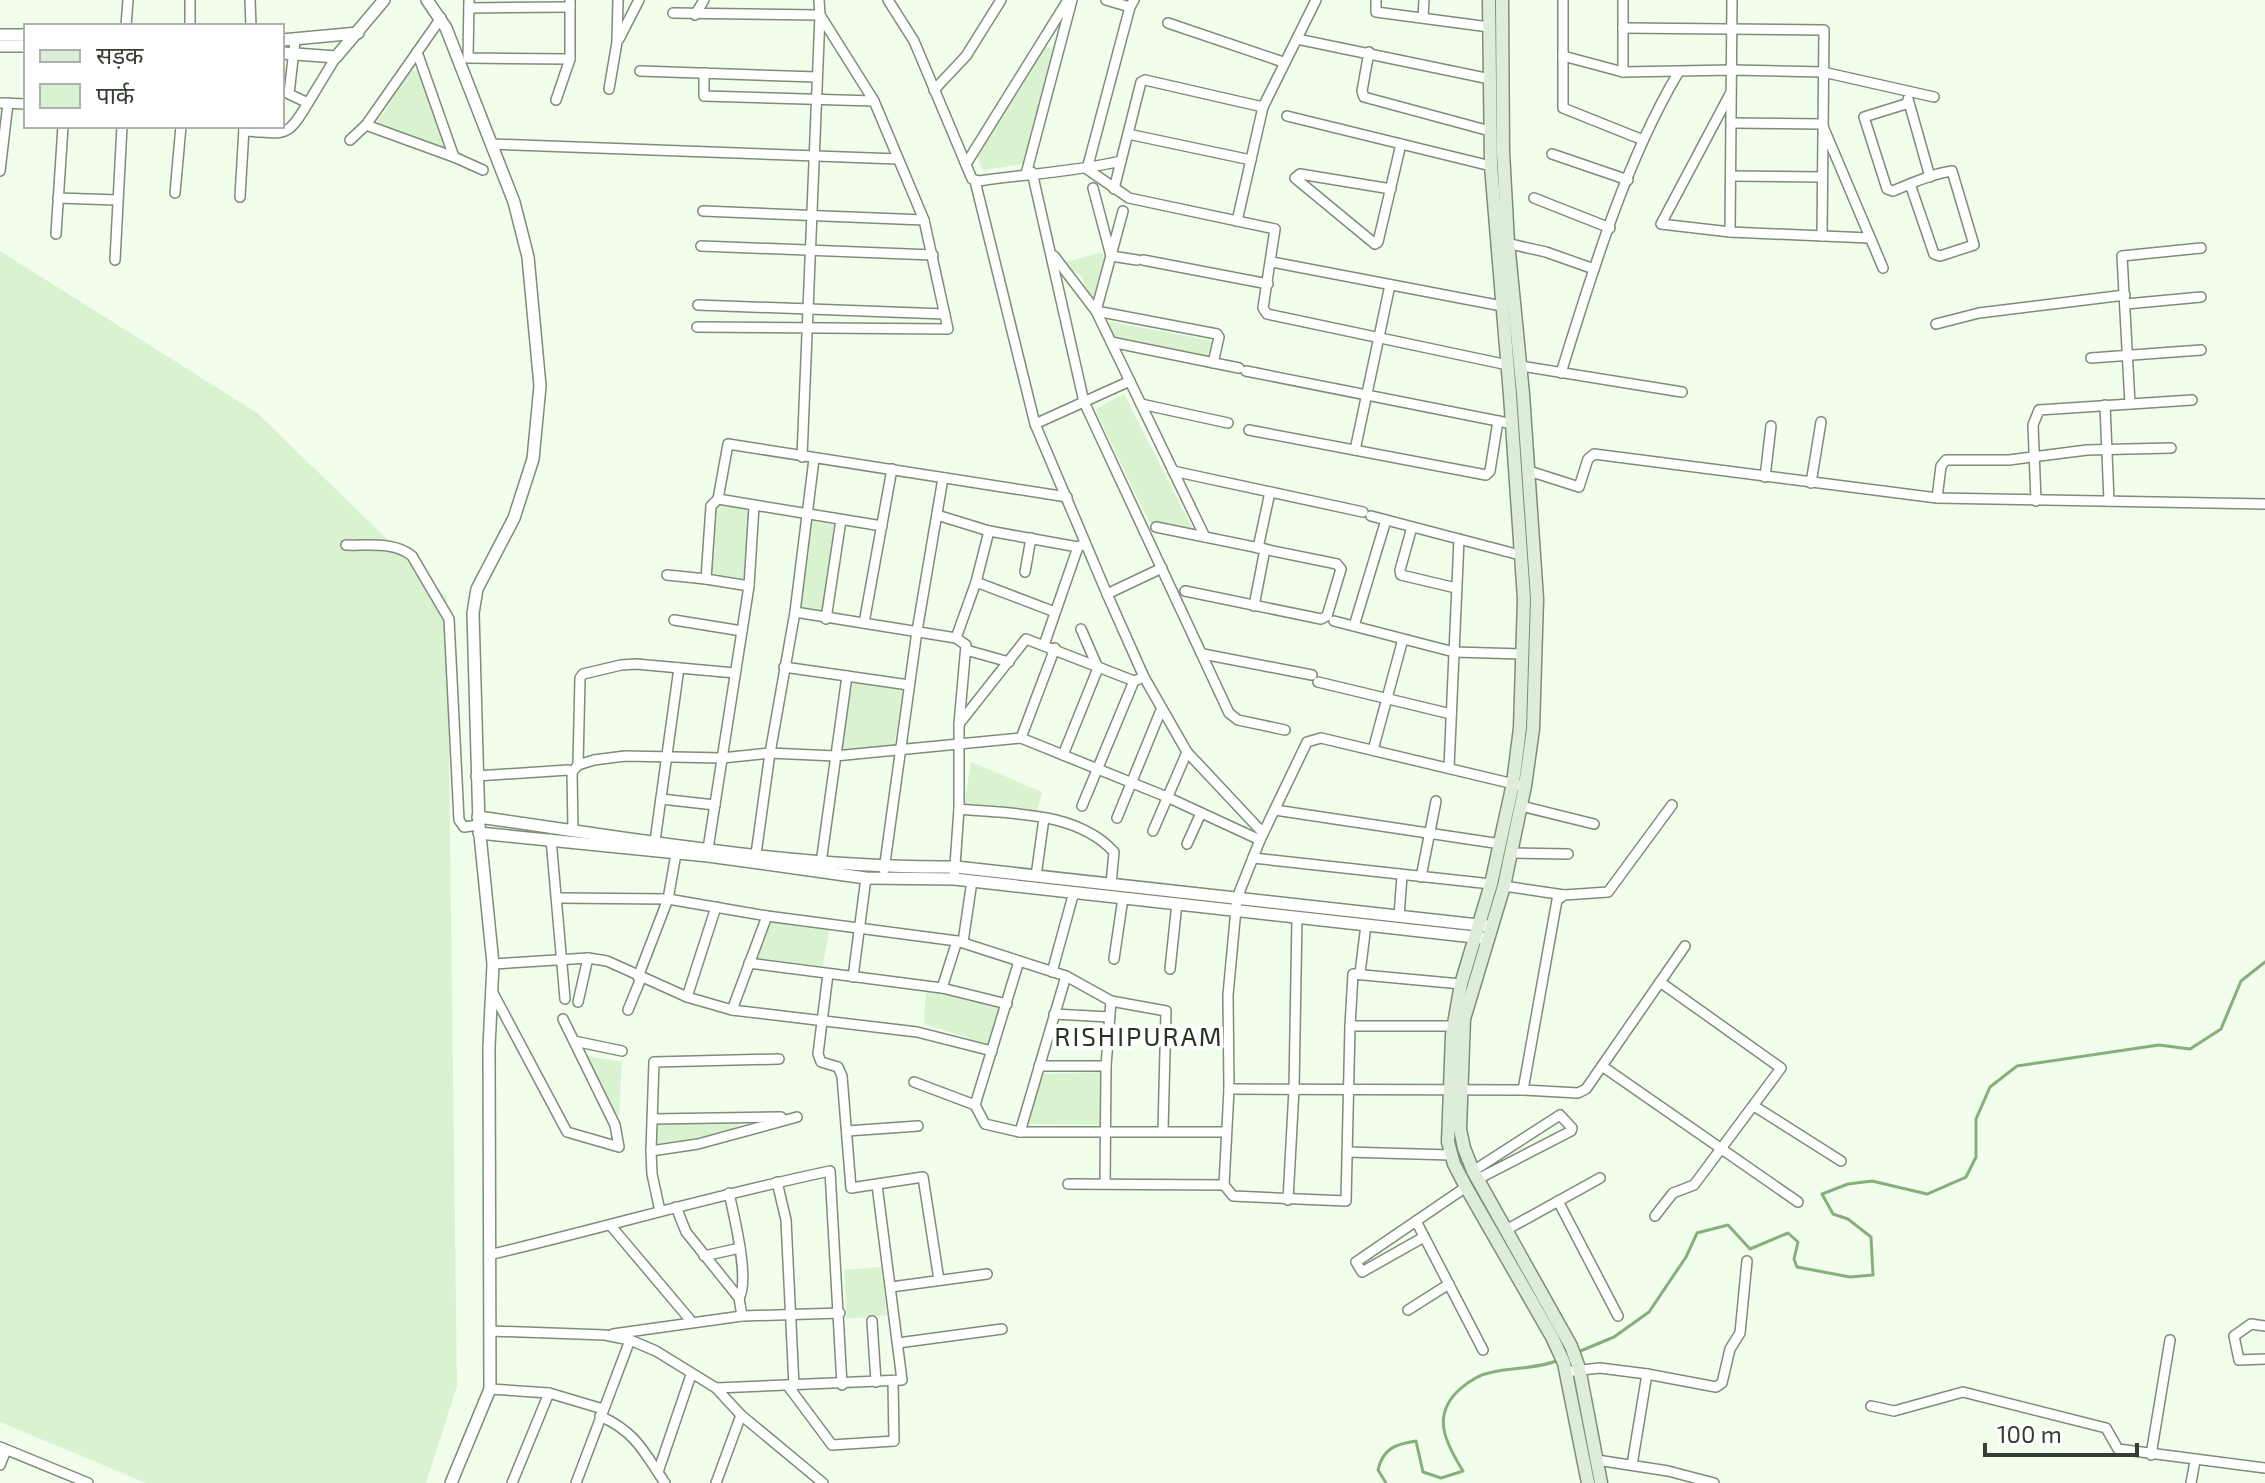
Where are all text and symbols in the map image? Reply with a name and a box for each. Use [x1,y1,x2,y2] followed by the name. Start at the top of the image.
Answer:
[24,24,284,128] legend
[96,40,144,69] text: सड़क
[96,80,135,109] text: पार्क
[1054,1020,1224,1051] district label: RISHIPURAM
[1985,1407,2137,1457] scale bar
[1997,1419,2062,1448] text: 100 m

